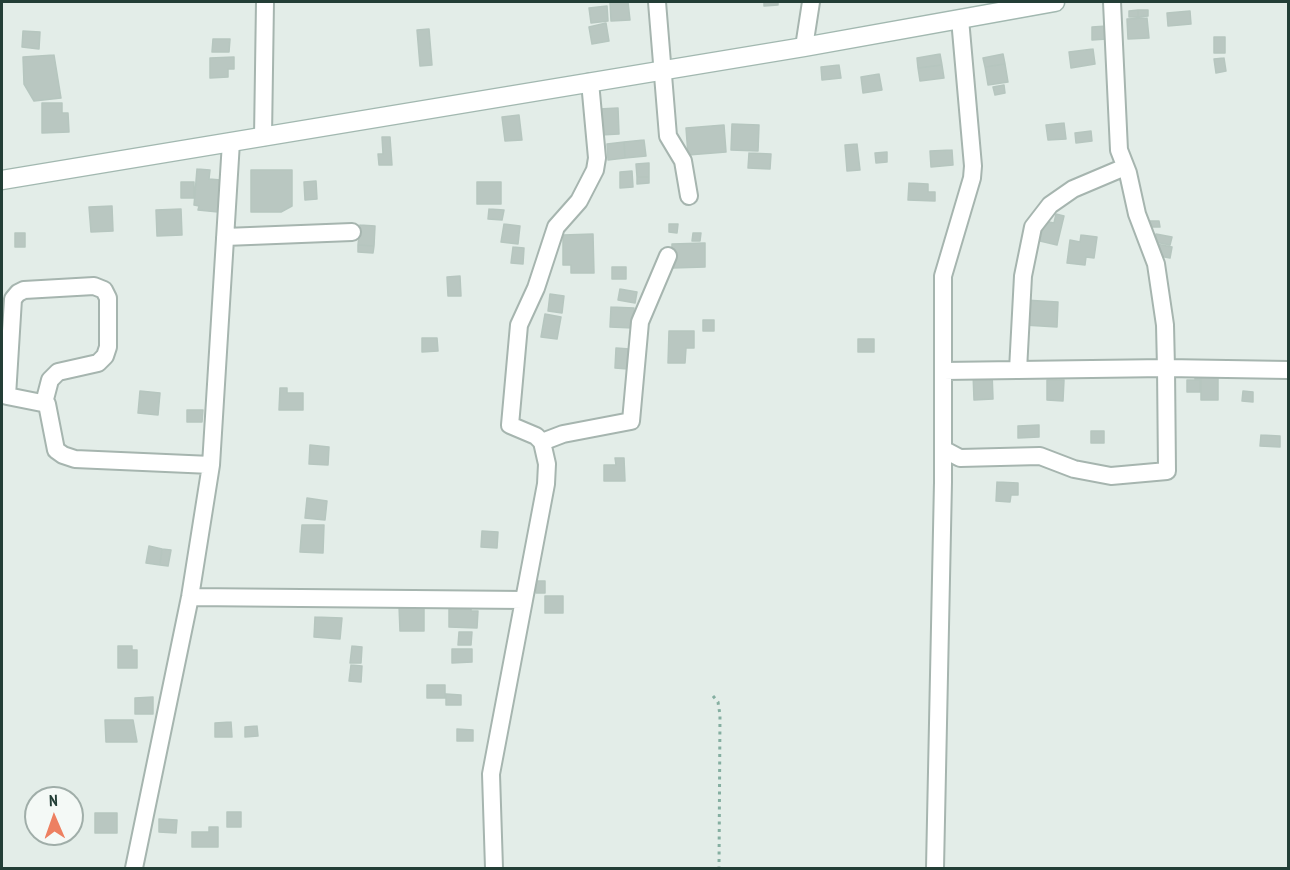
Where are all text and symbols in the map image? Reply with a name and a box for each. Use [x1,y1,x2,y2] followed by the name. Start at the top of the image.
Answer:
[24,786,84,846] north arrow
[49,790,58,810] text: N

